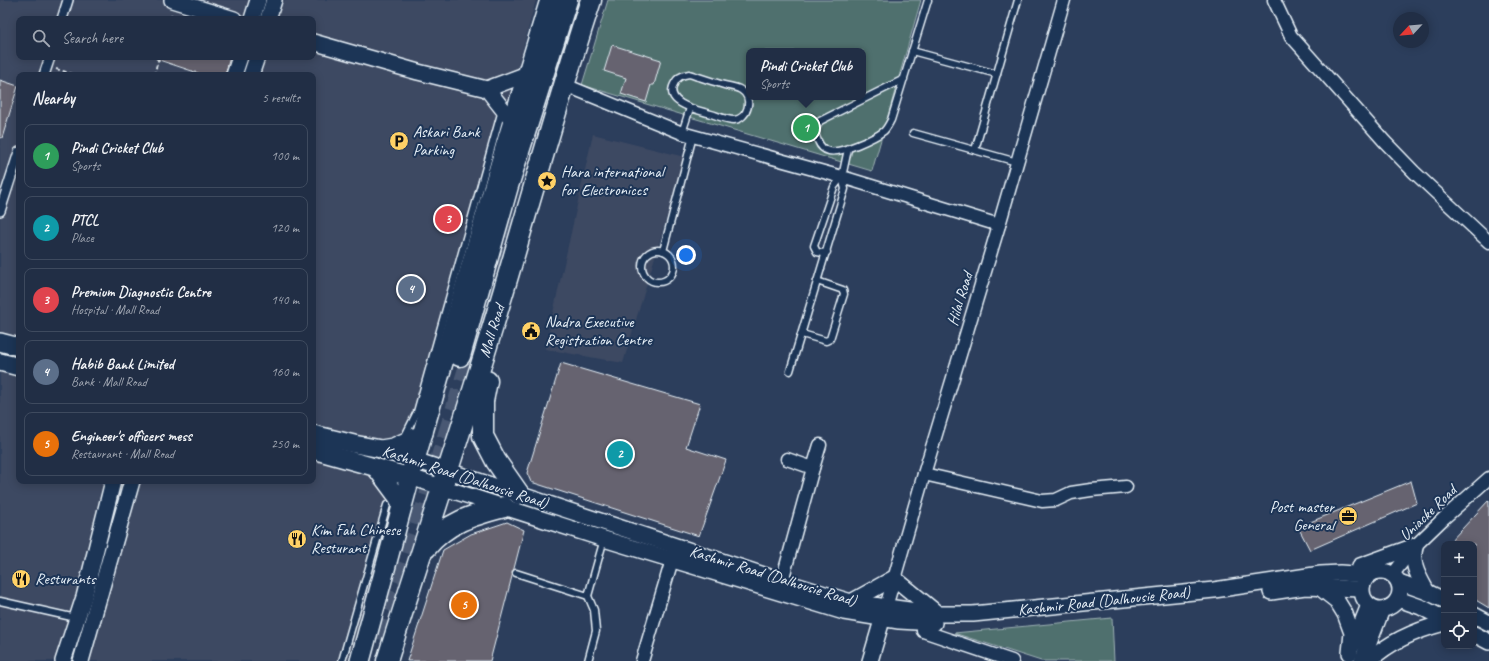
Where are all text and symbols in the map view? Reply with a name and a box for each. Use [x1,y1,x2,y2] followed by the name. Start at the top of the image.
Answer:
[1393,12,1429,48] north arrow
[16,16,316,60] search box
[30,27,52,49] icon: search
[62,29,123,48] text: Search here
[746,48,866,100] popup
[760,57,852,76] text: Pindi Cricket Club
[760,76,789,92] text: Sports
[32,88,75,109] text: Nearby
[262,90,300,106] text: 5 results
[793,113,819,143] pin: 1
[413,122,481,160] place label: Askari Bank Parking
[388,130,410,152] parking icon: Askari Bank Parking
[71,139,163,158] text: Pindi Cricket Club
[43,148,49,164] text: 1
[271,148,299,164] text: 100 m
[71,158,100,174] text: Sports
[561,162,667,200] place label: Hara international for Electroniccs
[536,170,558,192] place icon: Hara international for Electroniccs
[435,204,461,234] pin: 3
[71,211,98,230] text: PTCL
[43,220,49,236] text: 2
[271,220,299,236] text: 120 m
[71,230,94,246] text: Place
[676,245,696,265] your location
[942,267,978,328] street label: Hilal Road
[398,274,424,304] pin: 4
[71,283,211,302] text: Premium Diagnostic Centre
[43,292,49,308] text: 3
[271,292,299,308] text: 140 m
[475,300,510,360] street label: Mall Road
[71,302,159,318] text: Hospital · Mall Road
[545,312,653,350] place label: Nadra Executive Registration Centre
[520,320,542,342] public building icon: Nadra Executive Registration Centre
[71,355,174,374] text: Habib Bank Limited
[43,364,49,380] text: 4
[271,364,299,380] text: 160 m
[71,374,147,390] text: Bank · Mall Road
[71,427,192,446] text: Engineer's officers mess
[43,436,49,452] text: 5
[271,436,299,452] text: 250 m
[607,439,633,469] pin: 2
[380,441,551,513] street label: Kashmir Road (Dalhousie Road)
[71,446,174,462] text: Restaurant · Mall Road
[1395,479,1463,545] street label: Uniacke Road
[1270,497,1337,535] place label: Post master General
[1337,505,1359,527] office icon: Post master General
[311,520,402,558] place label: Kim Fah Chinese Resturant
[286,528,308,550] restaurant icon: Kim Fah Chinese Resturant
[687,541,859,611] street label: Kashmir Road (Dalhousie Road)
[1441,541,1477,649] map controls
[1441,541,1477,577] button: +
[10,568,32,590] restaurant icon: Resturants
[35,569,97,589] place label: Resturants
[1441,577,1477,613] button: −
[1017,582,1192,620] street label: Kashmir Road (Dalhousie Road)
[451,590,477,620] pin: 5
[1441,613,1477,649] button: locate

